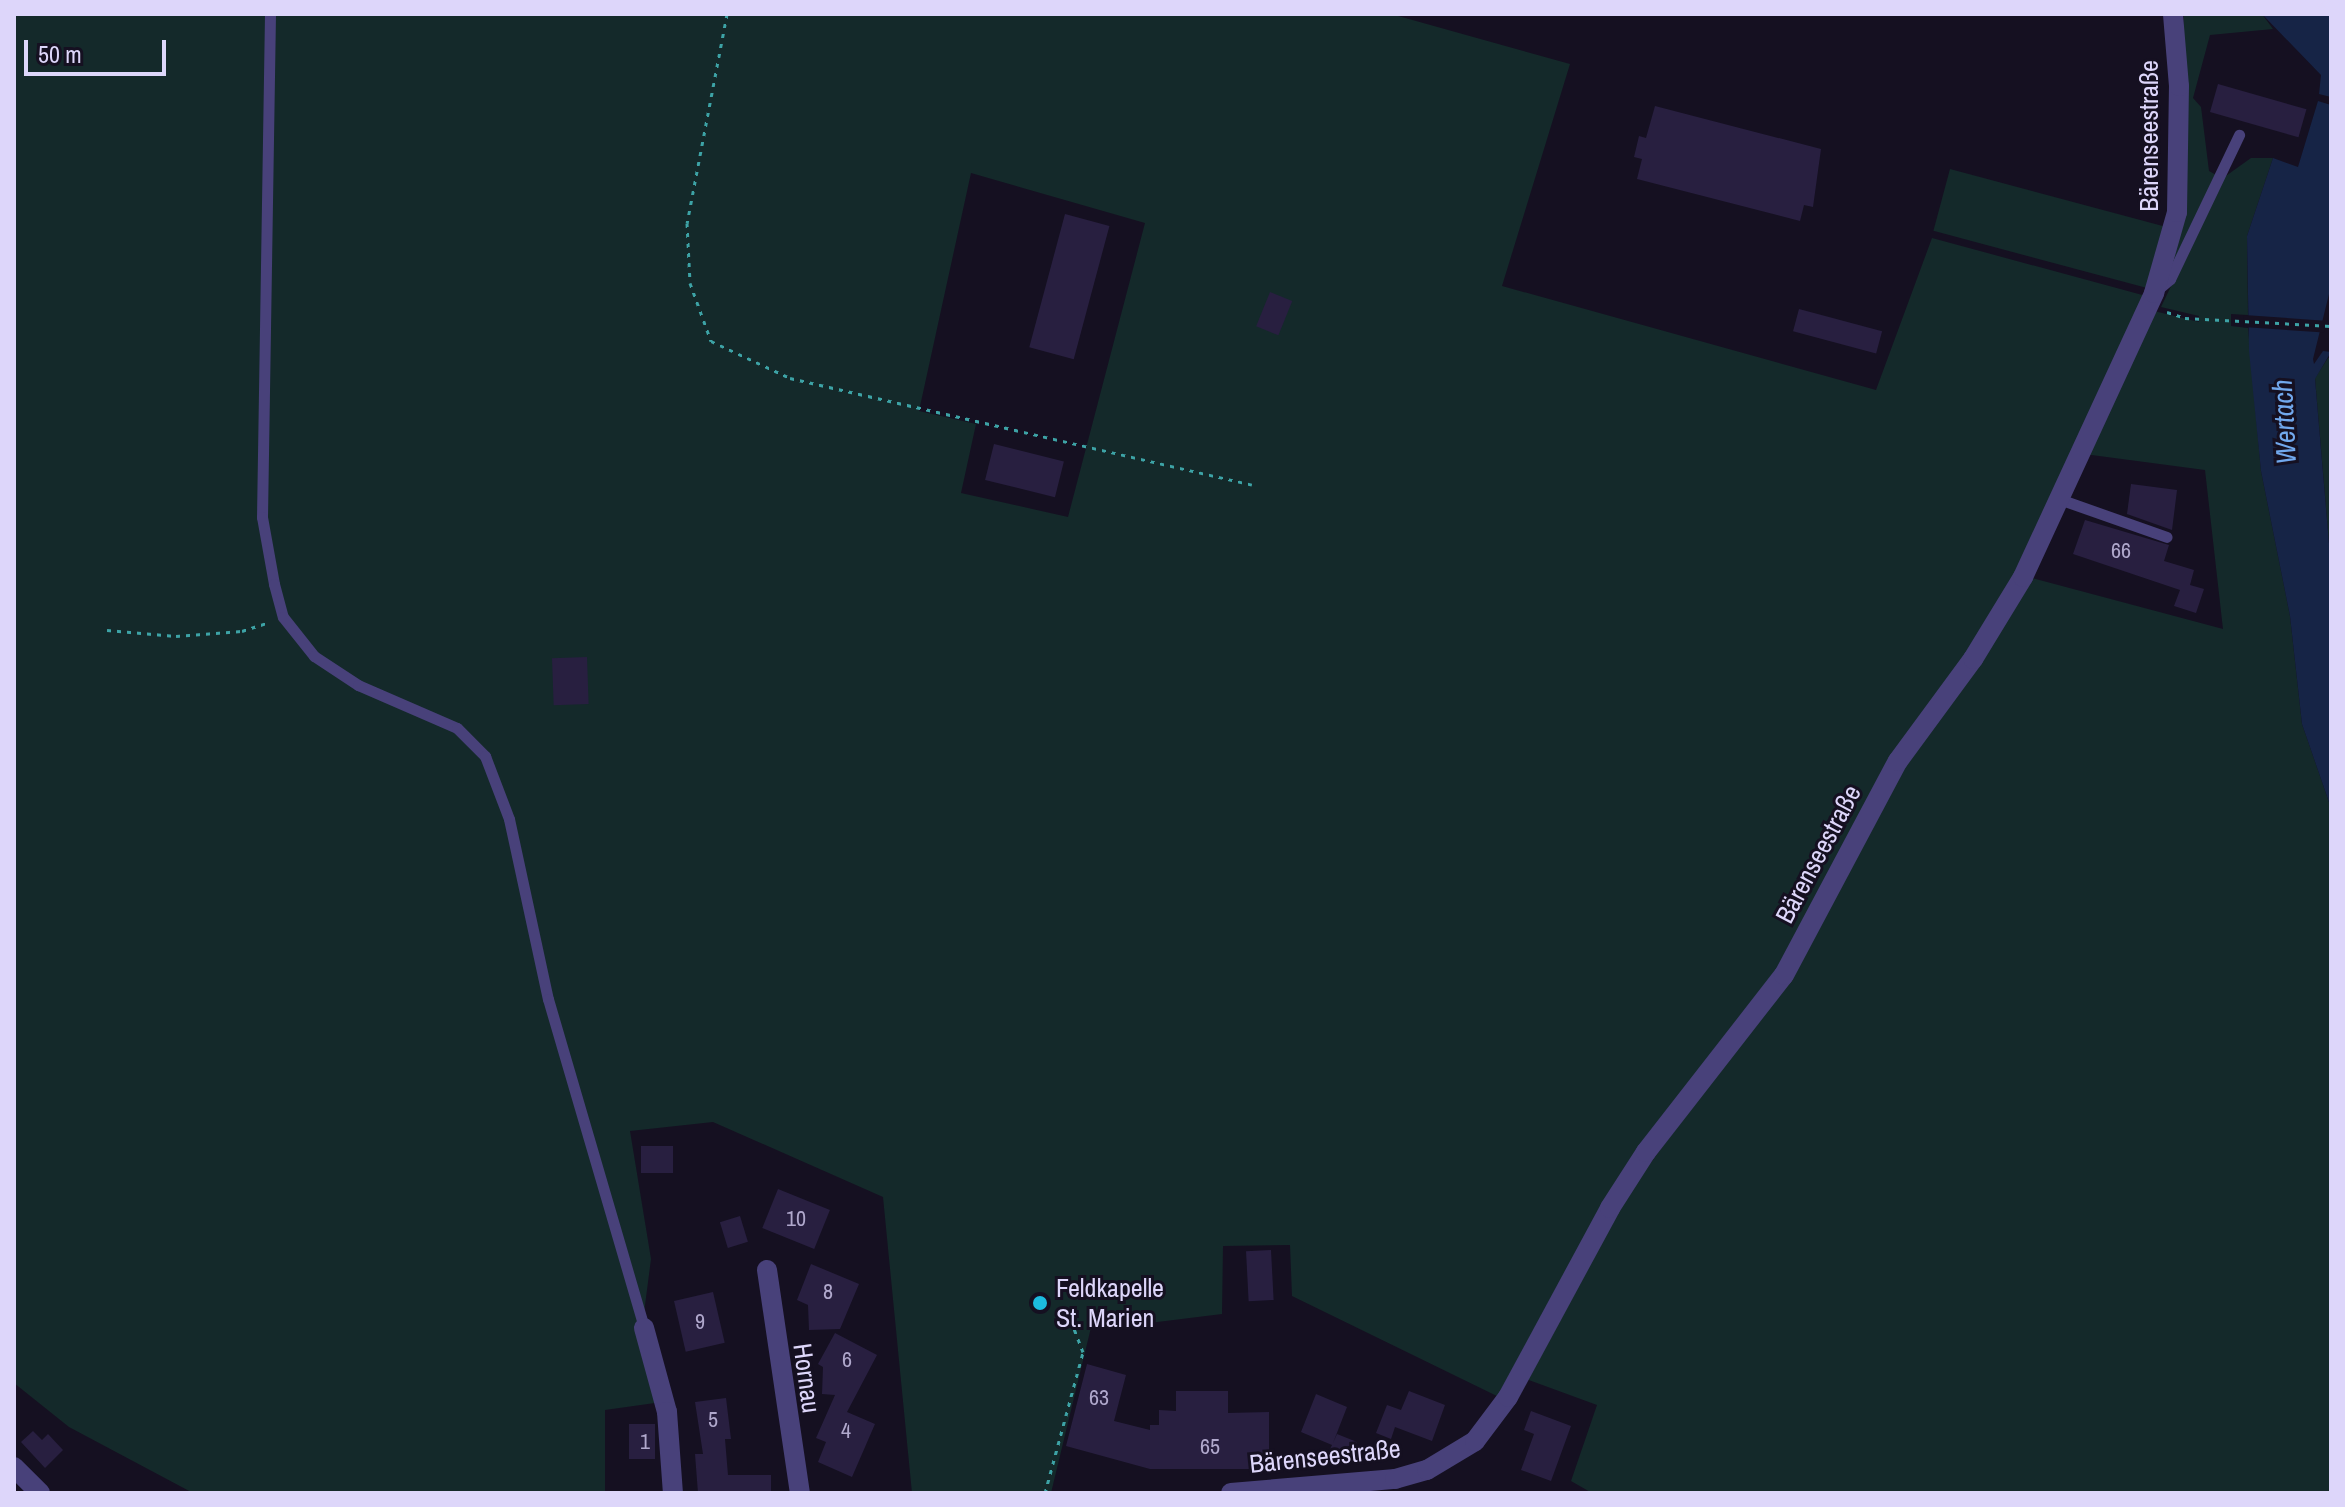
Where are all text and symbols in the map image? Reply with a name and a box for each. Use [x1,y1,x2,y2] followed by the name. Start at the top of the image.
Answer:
[28,24,170,74] scale bar
[38,38,82,70] text: 50 m
[2133,60,2165,212] street label: Bärenseestraße
[2265,379,2303,465] water label: Wertach
[2111,538,2131,564] house number: 66
[1769,780,1867,928] street label: Bärenseestraße
[786,1206,806,1232] house number: 10
[1056,1272,1164,1334] place label: Feldkapelle St. Marien
[823,1279,833,1305] house number: 8
[1031,1294,1049,1312] marker: Feldkapelle St. Marien
[695,1309,705,1335] house number: 9
[787,1341,827,1415] street label: Hornau
[842,1347,852,1373] house number: 6
[1089,1385,1109,1411] house number: 63
[708,1407,718,1433] house number: 5
[841,1418,851,1444] house number: 4
[640,1429,650,1455] house number: 1
[1248,1433,1402,1479] street label: Bärenseestraße
[1200,1434,1220,1460] house number: 65

